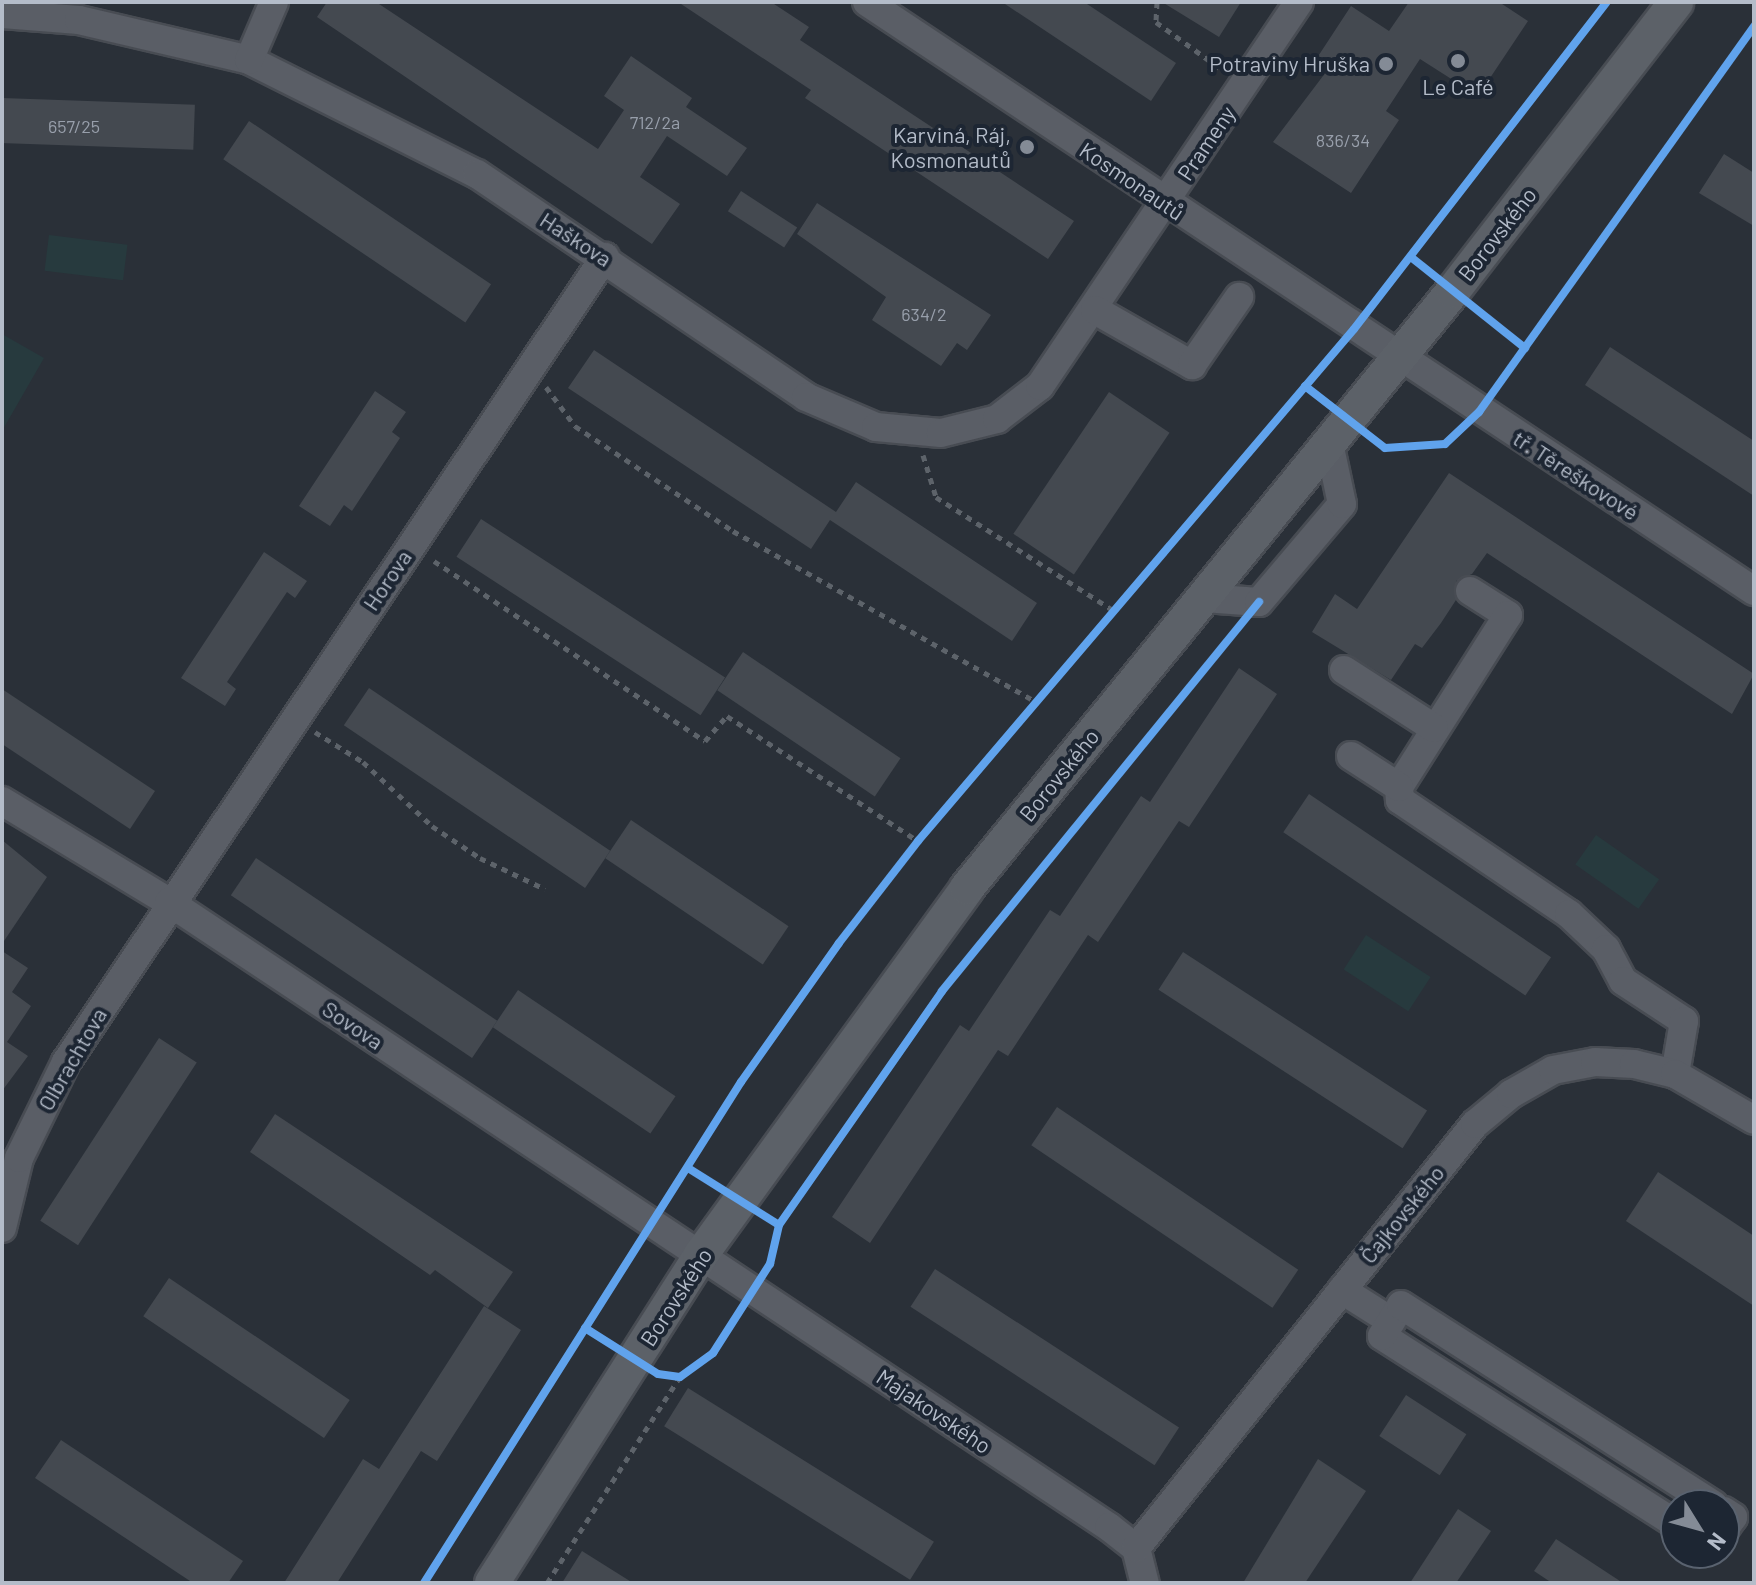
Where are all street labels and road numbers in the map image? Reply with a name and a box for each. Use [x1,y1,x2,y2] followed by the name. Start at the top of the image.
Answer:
[1172,101,1240,185] street label: Prameny
[1075,136,1189,226] street label: Kosmonautů
[1452,182,1542,286] street label: Borovského
[535,206,617,272] street label: Haškova
[1508,425,1644,525] street label: tř. Těreškovové
[357,545,417,615] street label: Horova
[1014,723,1104,827] street label: Borovského
[318,995,388,1055] street label: Sovova
[32,1003,112,1115] street label: Olbrachtova
[1354,1160,1450,1268] street label: Čajkovského
[635,1243,717,1351] street label: Borovského
[872,1363,996,1459] street label: Majakovského

